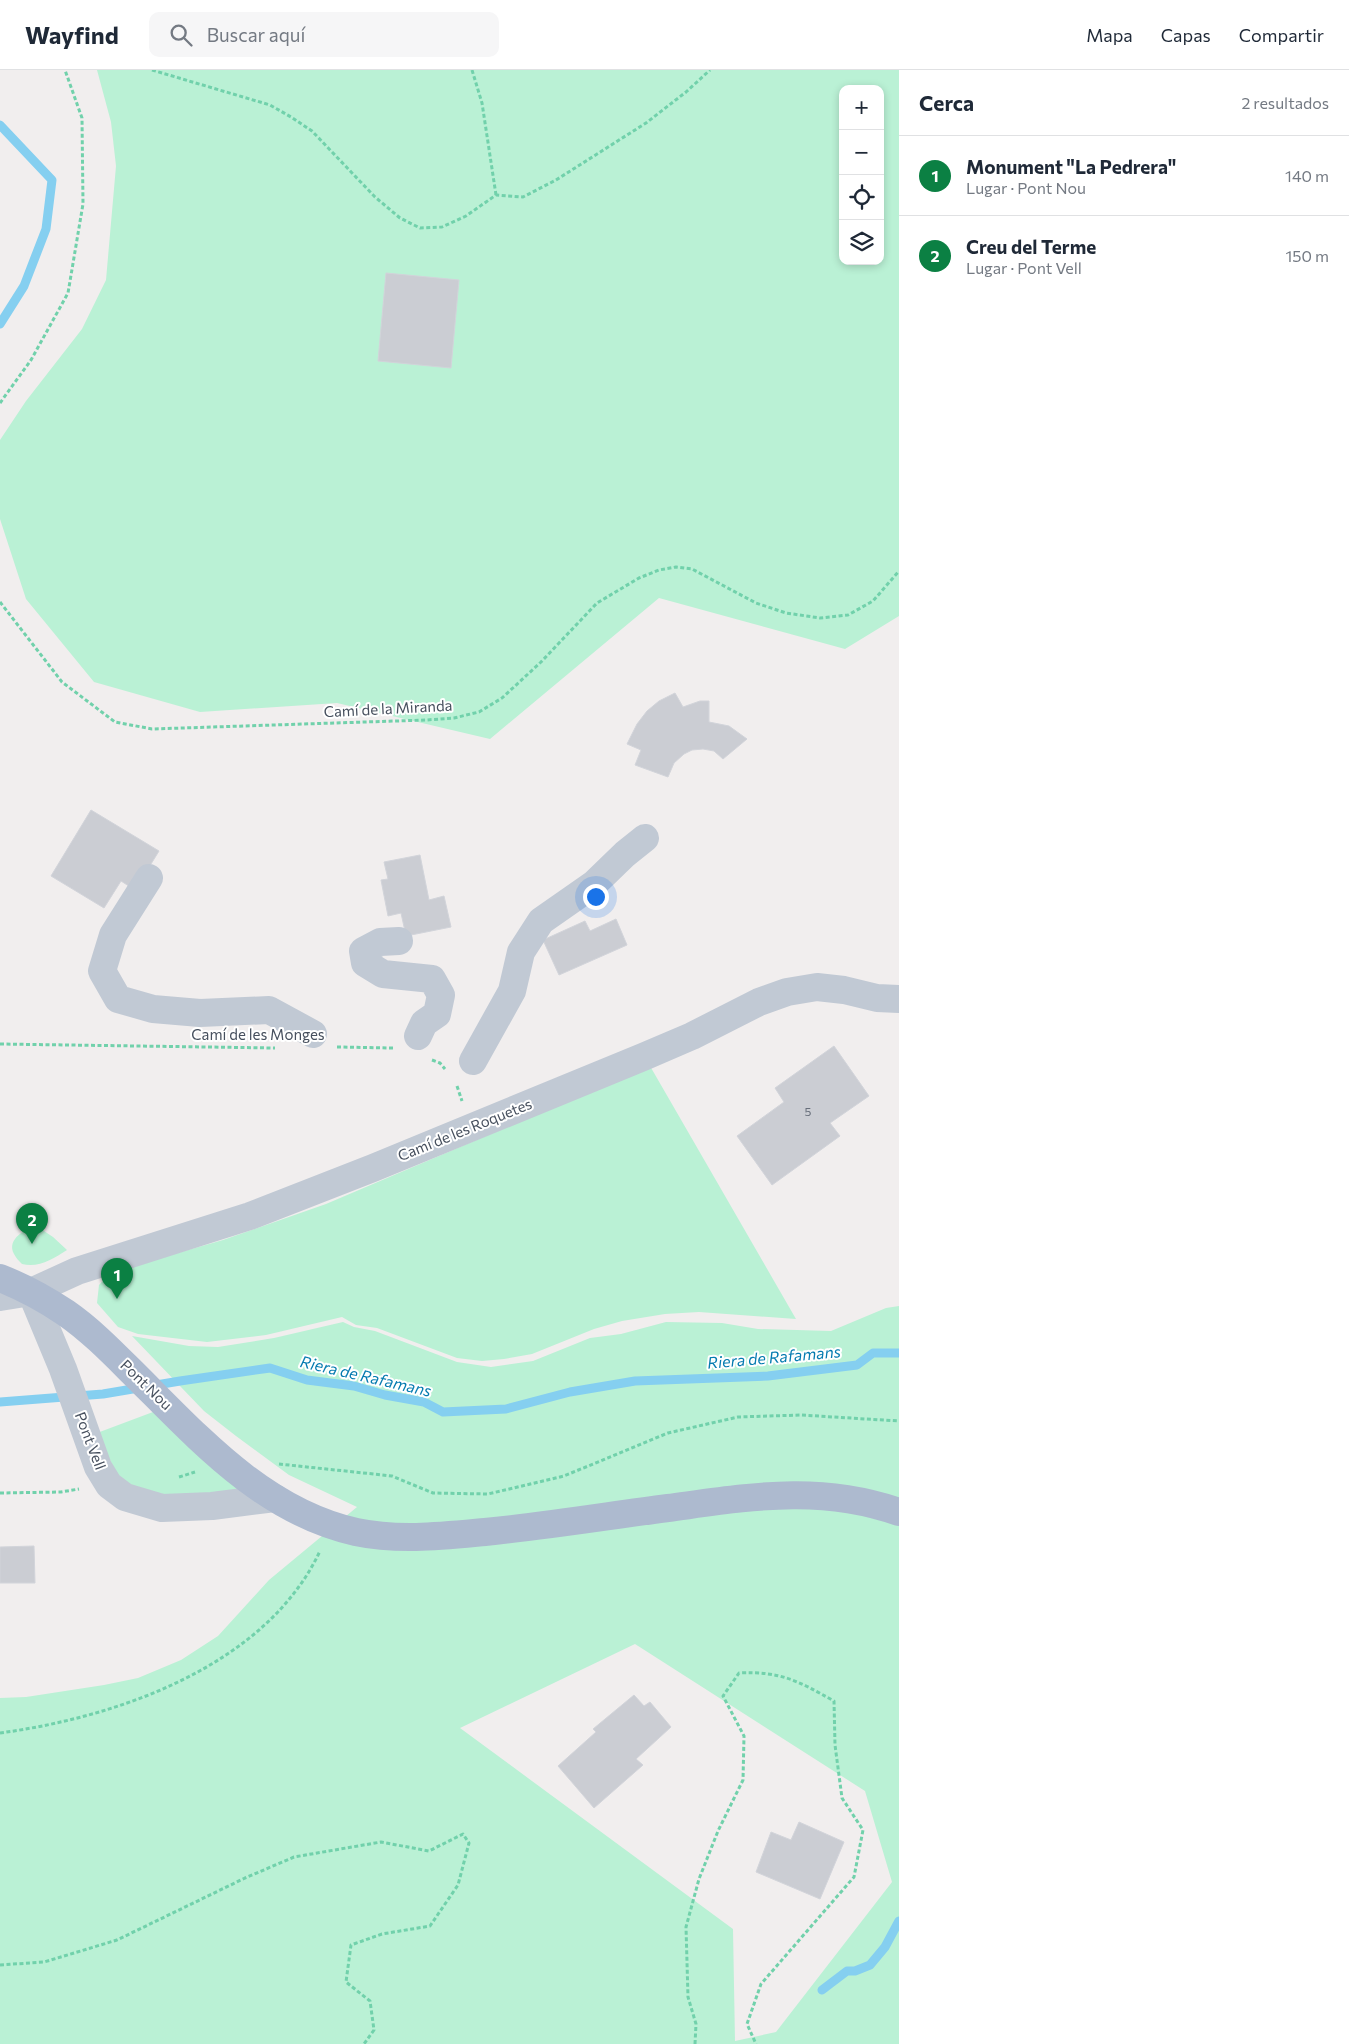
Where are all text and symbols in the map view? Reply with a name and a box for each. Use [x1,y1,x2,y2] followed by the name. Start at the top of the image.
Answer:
[149,12,499,57] search box
[25,20,119,49] text: Wayfind
[167,21,195,49] icon: search
[207,23,305,46] text: Buscar aquí
[1086,24,1133,46] text: Mapa
[1161,24,1211,46] text: Capas
[1239,24,1324,46] text: Compartir
[839,85,884,265] map controls
[839,85,884,130] button: +
[919,90,974,115] text: Cerca
[1241,93,1329,112] text: 2 resultados
[839,130,884,175] button: −
[966,155,1176,178] text: Monument "La Pedrera"
[931,166,939,185] text: 1
[1285,166,1329,185] text: 140 m
[839,175,884,220] button: locate
[966,178,1086,197] text: Lugar · Pont Nou
[839,220,884,265] button: layers
[966,235,1096,258] text: Creu del Terme
[930,246,940,265] text: 2
[1286,246,1329,265] text: 150 m
[966,258,1082,277] text: Lugar · Pont Vell
[323,696,453,720] street label: Camí de la Miranda
[583,884,609,910] your location
[191,1025,325,1043] street label: Camí de les Monges
[395,1094,534,1164] street label: Camí de les Roquetes
[805,1104,812,1118] house number: 5
[16,1203,48,1244] pin: 2
[101,1258,133,1299] pin: 1
[706,1341,842,1372] water label: Riera de Rafamans
[299,1351,434,1400] water label: Riera de Rafamans
[117,1355,176,1413] street label: Pont Nou
[72,1409,110,1472] street label: Pont Vell

